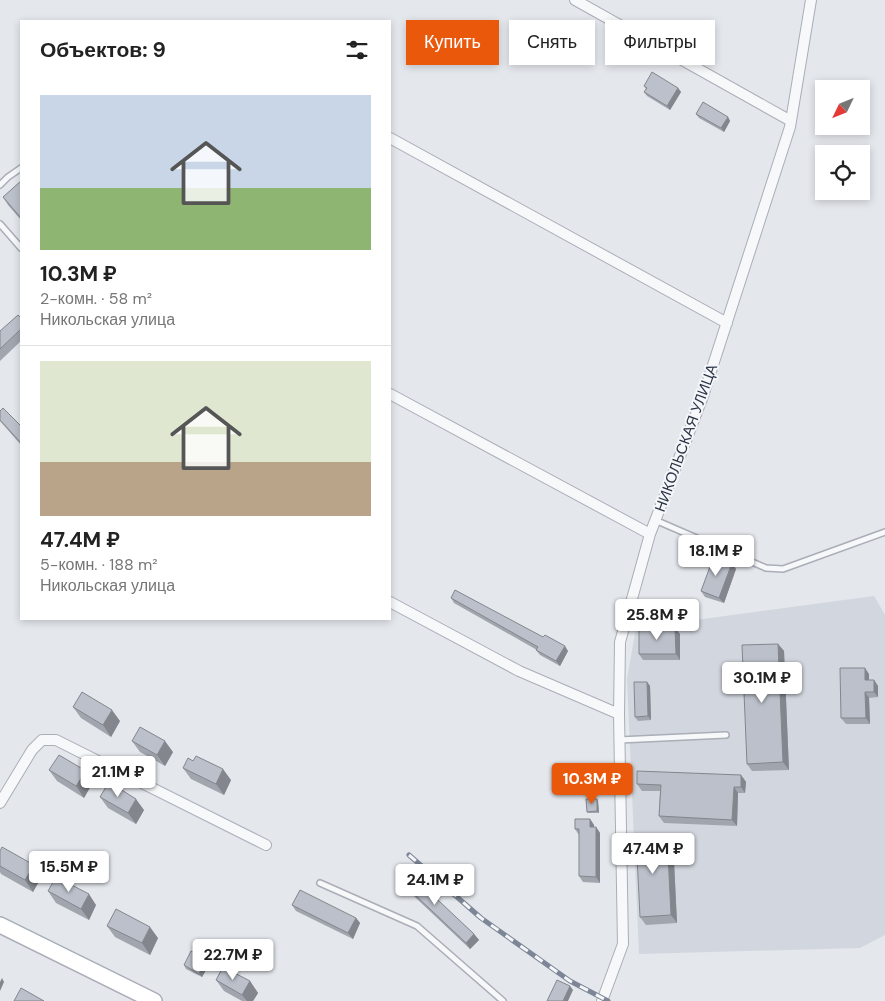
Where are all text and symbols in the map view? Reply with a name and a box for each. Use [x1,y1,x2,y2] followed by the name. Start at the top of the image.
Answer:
[406,20,499,65] chip: Купить
[509,20,595,65] chip: Снять
[605,20,715,65] chip: Фильтры
[40,36,166,64] text: Объектов: 9
[343,36,371,64] icon: filters
[815,80,870,135] north arrow
[815,80,870,200] map controls
[161,128,251,218] icon: home
[815,145,870,200] button: locate
[40,260,117,288] text: 10.3M ₽
[40,288,152,309] text: 2-комн. · 58 m²
[40,309,175,330] text: Никольская улица
[650,361,722,515] street label: НИКОЛЬСКАЯ УЛИЦА
[161,393,251,483] icon: home
[40,526,120,554] text: 47.4M ₽
[670,534,762,577] pin: 18.1M ₽
[689,540,743,561] text: 18.1M ₽
[40,554,157,575] text: 5-комн. · 188 m²
[40,575,175,596] text: Никольская улица
[611,598,703,641] pin: 25.8M ₽
[626,604,688,625] text: 25.8M ₽
[716,662,808,704] pin: 30.1M ₽
[733,667,791,688] text: 30.1M ₽
[72,756,164,798] pin: 21.1M ₽
[92,761,144,782] text: 21.1M ₽
[546,762,638,805] pin: 10.3M ₽
[563,768,621,789] text: 10.3M ₽
[607,832,699,875] pin: 47.4M ₽
[623,838,683,859] text: 47.4M ₽
[23,850,115,893] pin: 15.5M ₽
[40,856,98,877] text: 15.5M ₽
[389,864,481,906] pin: 24.1M ₽
[406,869,464,890] text: 24.1M ₽
[187,938,279,981] pin: 22.7M ₽
[203,944,263,965] text: 22.7M ₽

